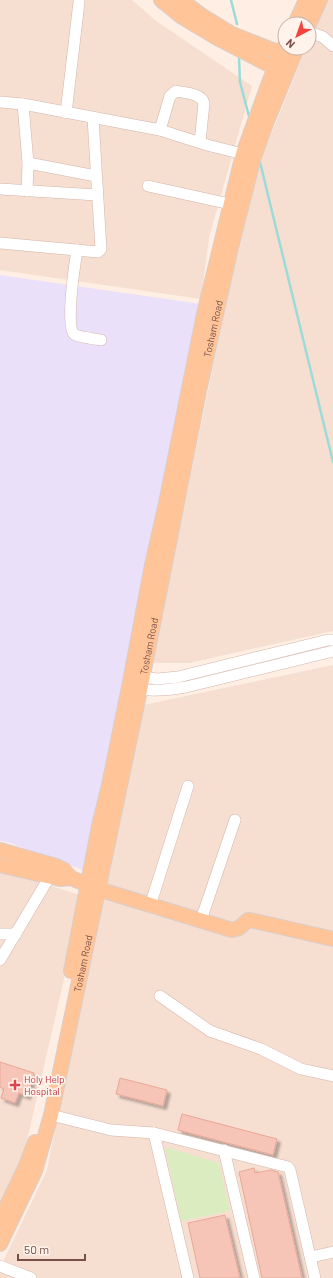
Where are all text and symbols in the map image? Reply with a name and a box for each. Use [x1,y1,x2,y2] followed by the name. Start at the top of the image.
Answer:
[277,16,317,56] north arrow
[283,37,297,51] text: N
[201,299,225,358] street label: Tosham Road
[137,617,160,676] street label: Tosham Road
[71,934,95,993] street label: Tosham Road
[24,1073,65,1097] place label: Holy Help Hospital
[9,1079,21,1091] marker: Holy Help Hospital
[18,1236,85,1262] scale bar
[24,1242,49,1256] text: 50 m

